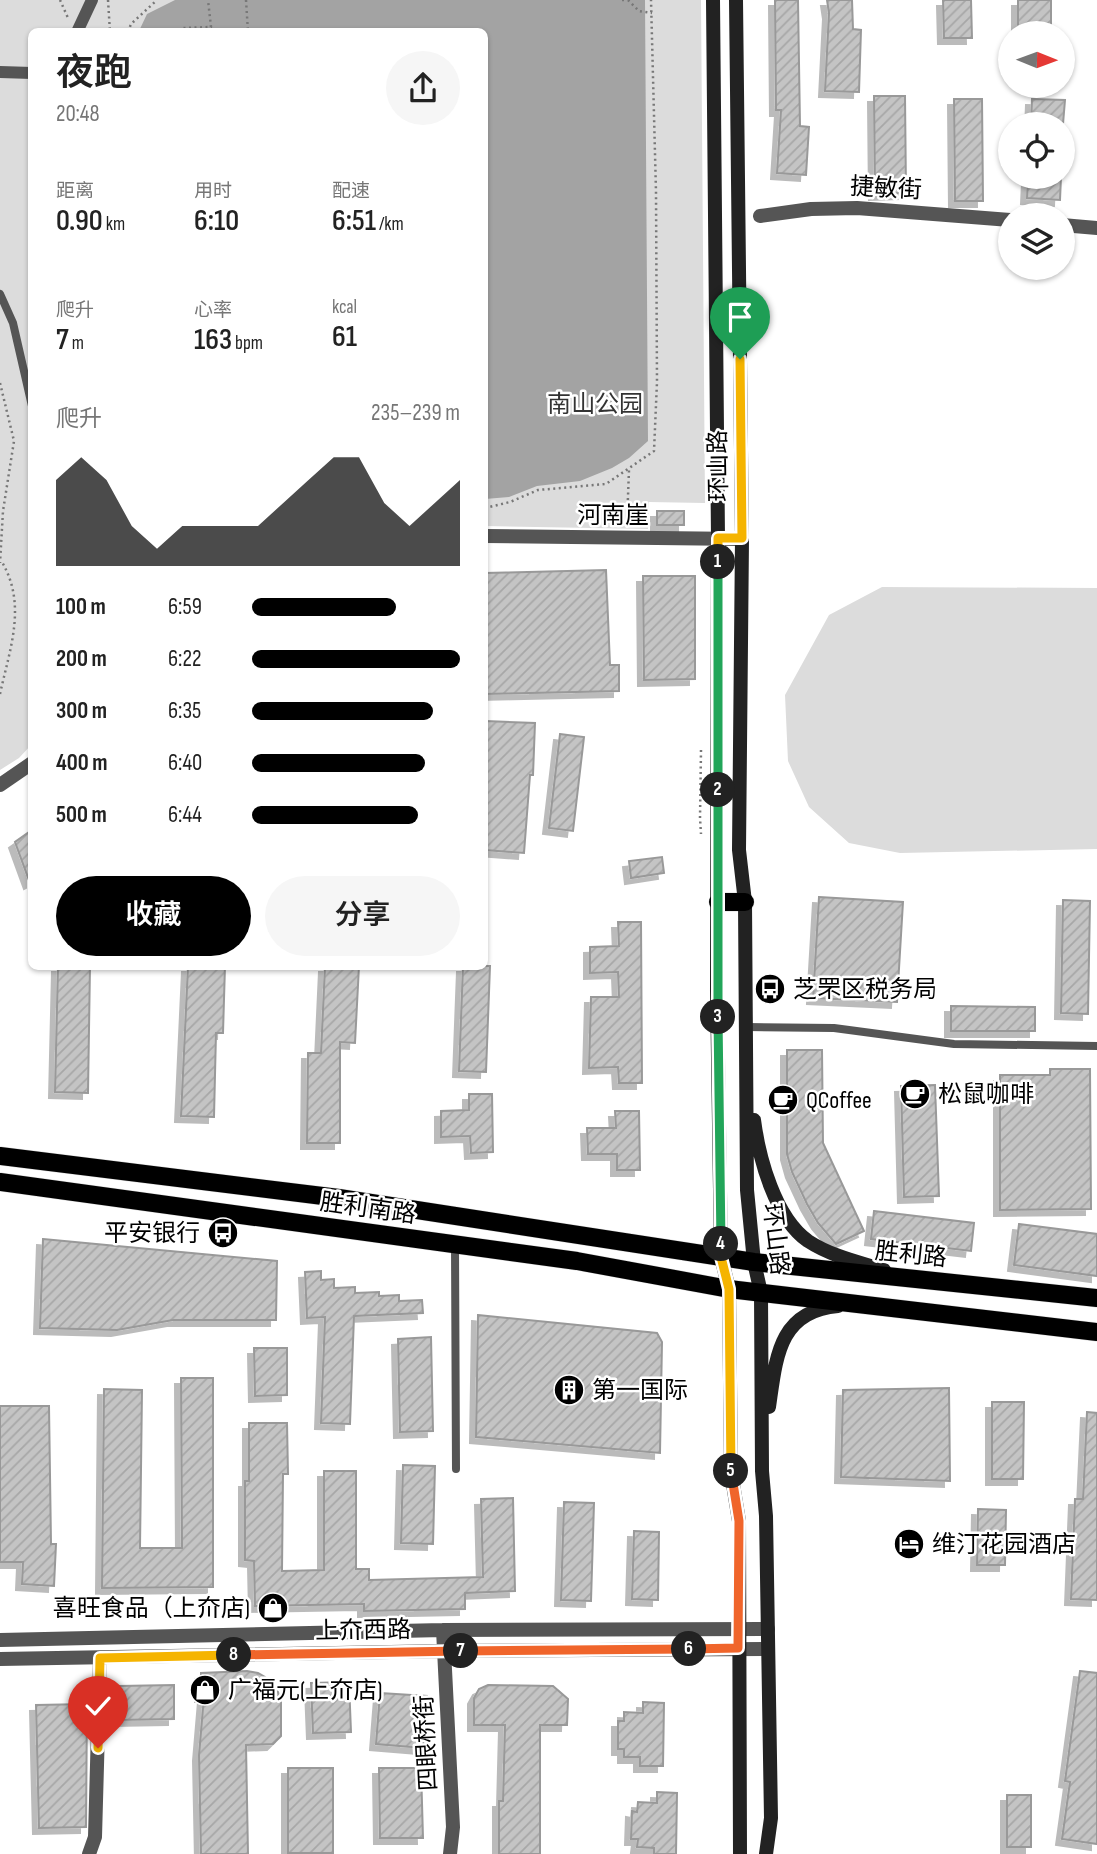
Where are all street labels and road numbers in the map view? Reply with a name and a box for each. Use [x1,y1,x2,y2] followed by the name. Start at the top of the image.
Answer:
[849,172,923,205] street label: 捷敏街
[703,430,734,502] street label: 环山路
[577,501,649,530] street label: 河南崖
[318,1187,417,1230] street label: 胜利南路
[757,1202,794,1277] street label: 环山路
[874,1236,948,1273] street label: 胜利路
[315,1615,411,1646] street label: 上夼西路
[410,1694,443,1792] street label: 四眼桥街

